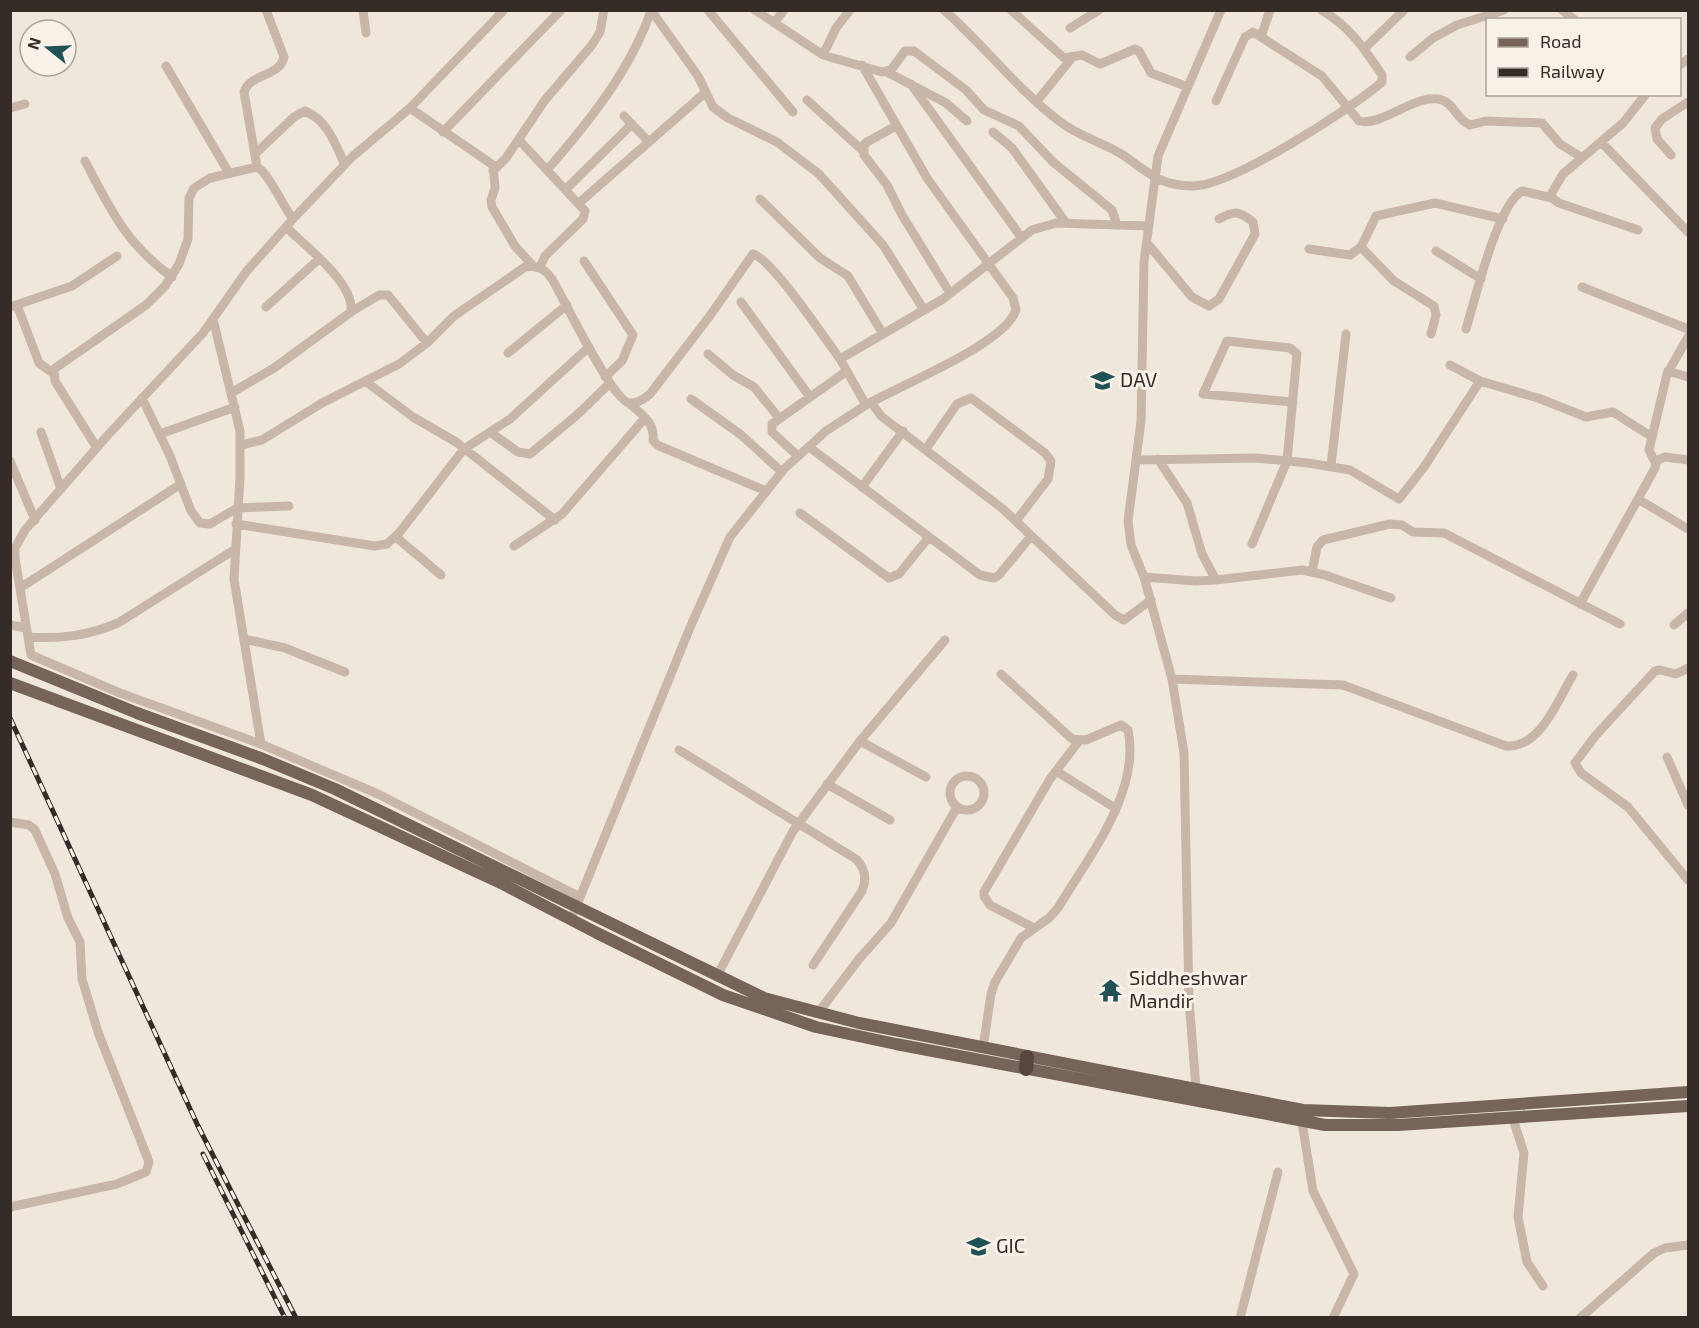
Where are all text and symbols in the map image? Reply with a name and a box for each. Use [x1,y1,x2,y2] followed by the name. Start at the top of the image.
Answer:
[18,18,78,78] north arrow
[1486,18,1681,96] legend
[1540,30,1581,52] text: Road
[22,35,44,52] text: N
[1540,60,1605,82] text: Railway
[1089,367,1115,393] school or university icon: DAV
[1120,367,1157,391] place label: DAV
[1129,965,1248,1012] place label: Siddheshwar Mandir
[1098,977,1124,1003] temple icon: Siddheshwar Mandir
[965,1233,991,1259] school or university icon: GIC
[996,1233,1025,1257] place label: GIC

